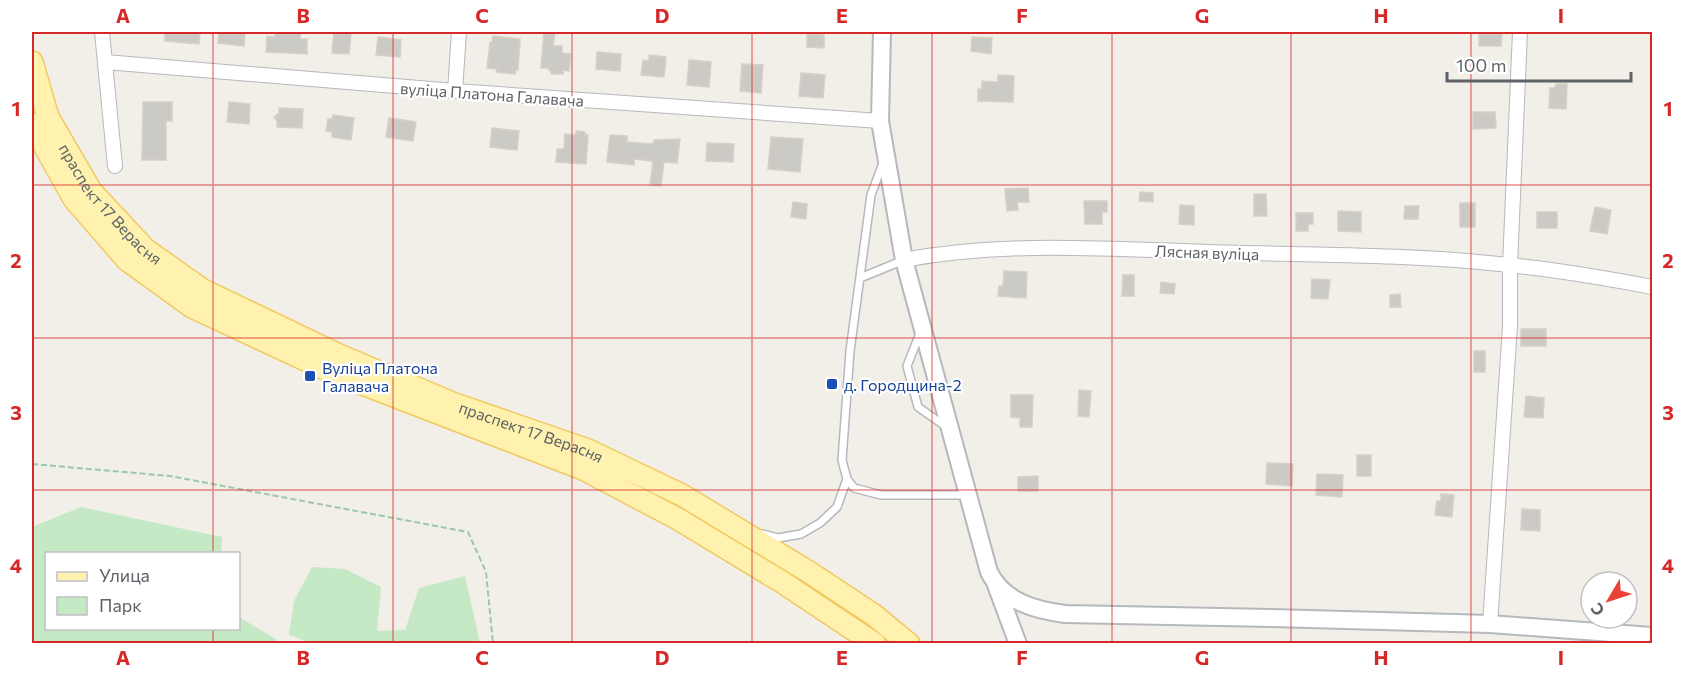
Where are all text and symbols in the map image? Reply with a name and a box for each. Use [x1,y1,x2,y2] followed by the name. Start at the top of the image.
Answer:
[116,3,130,27] text: A
[296,3,310,27] text: B
[475,3,489,27] text: C
[655,3,669,27] text: D
[836,3,848,27] text: E
[1016,3,1028,27] text: F
[1195,3,1209,27] text: G
[1374,3,1389,27] text: H
[1558,3,1564,27] text: I
[1447,45,1632,83] scale bar
[1456,54,1506,76] text: 100 m
[399,78,585,110] street label: вуліца Платона Галавача
[11,96,21,120] text: 1
[1663,96,1673,120] text: 1
[56,140,166,268] street label: праспект 17 Верасня
[1155,241,1259,263] street label: Лясная вуліца
[10,248,22,272] text: 2
[1662,248,1674,272] text: 2
[322,358,438,395] place label: Вуліца Платона Галавача
[303,369,317,383] marker: Вуліца Платона Галавача
[844,375,962,394] place label: д. Городщина-2
[825,377,839,391] marker: д. Городщина-2
[457,397,607,466] street label: праспект 17 Верасня
[10,400,22,424] text: 3
[1662,400,1674,424] text: 3
[45,552,240,630] legend
[10,553,22,577] text: 4
[1662,553,1674,577] text: 4
[99,564,150,586] text: Улица
[1579,570,1639,630] north arrow
[99,594,142,616] text: Парк
[1586,599,1608,620] text: С
[116,645,130,669] text: A
[296,645,310,669] text: B
[475,645,489,669] text: C
[655,645,669,669] text: D
[836,645,848,669] text: E
[1016,645,1028,669] text: F
[1195,645,1209,669] text: G
[1374,645,1389,669] text: H
[1558,645,1564,669] text: I

